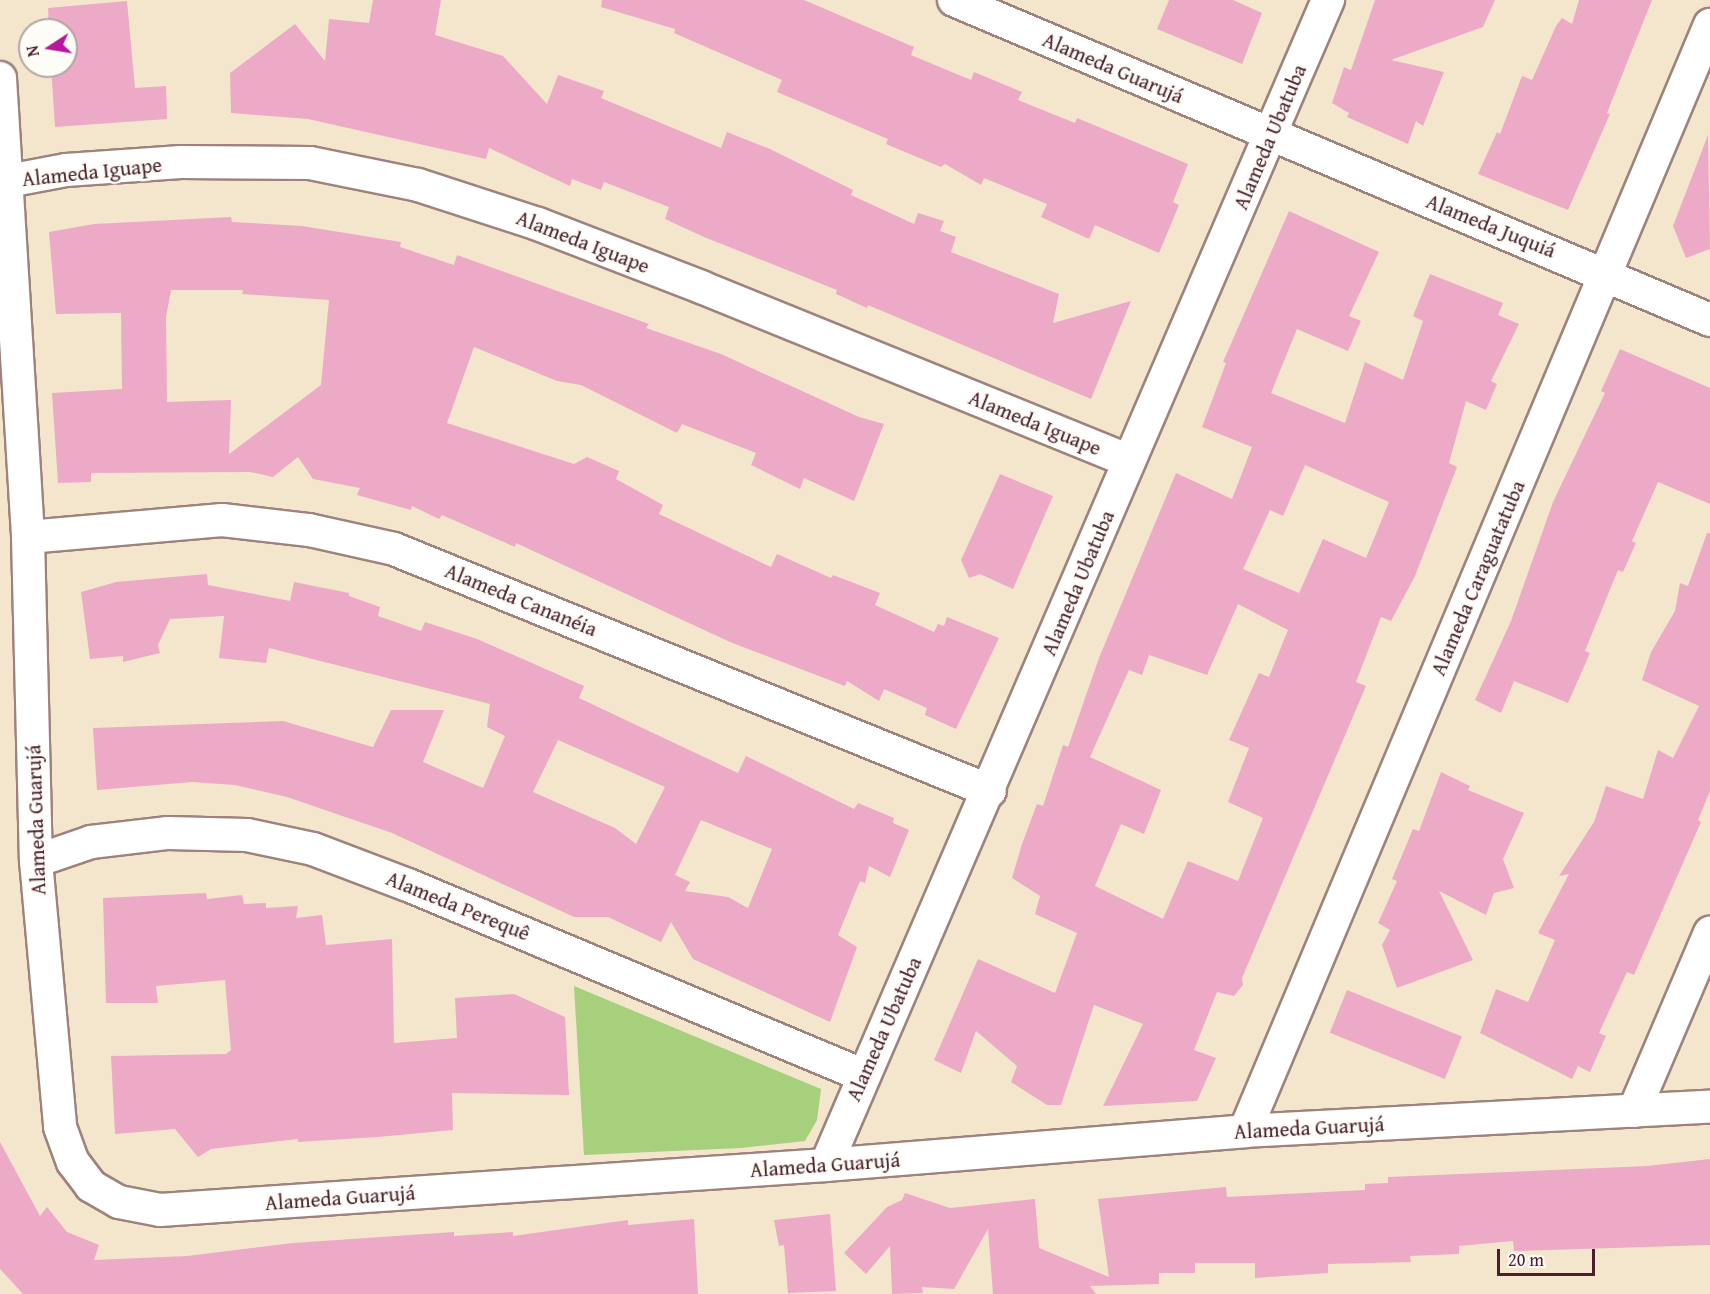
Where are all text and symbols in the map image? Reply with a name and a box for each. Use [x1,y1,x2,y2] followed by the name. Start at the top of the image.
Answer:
[18,18,78,78] north arrow
[1039,27,1187,109] street label: Alameda Guarujá
[20,44,45,59] text: N
[1228,60,1312,214] street label: Alameda Ubatuba
[21,152,163,192] street label: Alameda Iguape
[1423,189,1559,263] street label: Alameda Juquiá
[513,205,653,279] street label: Alameda Iguape
[965,385,1105,461] street label: Alameda Iguape
[1425,477,1531,679] street label: Alameda Caraguatatuba
[1036,506,1120,660] street label: Alameda Ubatuba
[441,558,601,642] street label: Alameda Cananéia
[21,744,51,896] street label: Alameda Guarujá
[382,866,534,946] street label: Alameda Perequê
[841,953,927,1105] street label: Alameda Ubatuba
[1233,1111,1385,1145] street label: Alameda Guarujá
[749,1147,901,1183] street label: Alameda Guarujá
[264,1180,416,1216] street label: Alameda Guarujá
[1500,1237,1598,1275] scale bar
[1508,1246,1544,1273] text: 20 m

